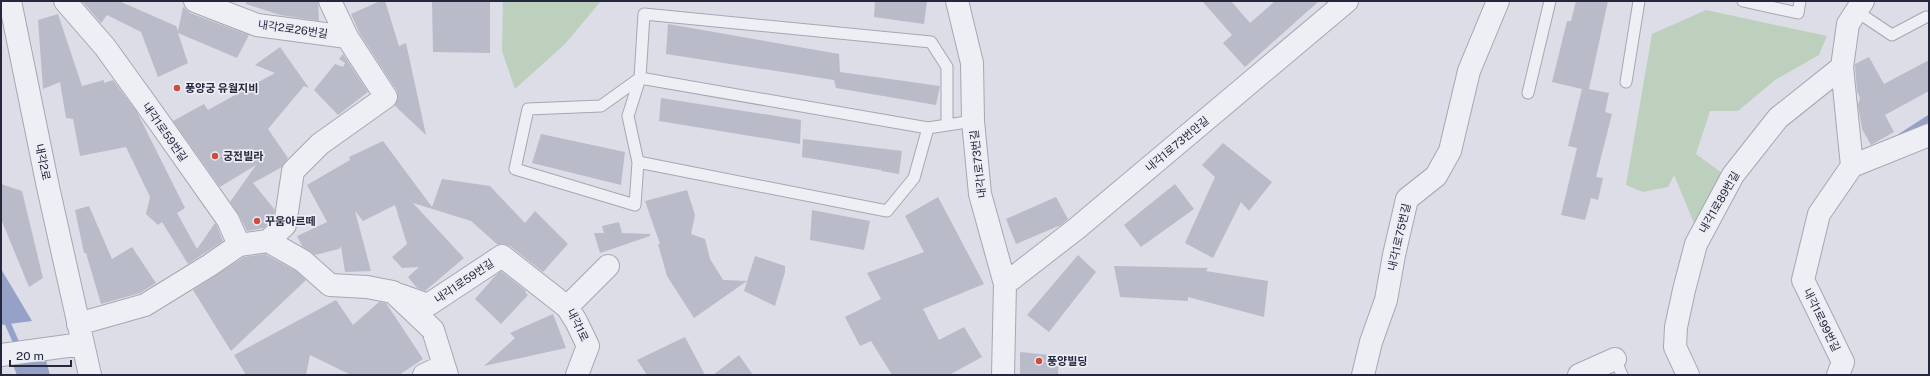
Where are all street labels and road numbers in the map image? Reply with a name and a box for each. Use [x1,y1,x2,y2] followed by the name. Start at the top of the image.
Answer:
[257,18,329,40] street label: 내각2로26번길
[140,100,190,164] street label: 내각1로59번길
[1143,114,1211,174] street label: 내각1로73번안길
[968,129,988,199] street label: 내각1로73번길
[33,143,53,181] street label: 내각2로
[1697,169,1741,235] street label: 내각1로89번길
[1385,202,1413,272] street label: 내각1로75번길
[432,257,496,305] street label: 내각1로59번길
[1802,286,1842,354] street label: 내각1로99번길
[565,307,591,343] street label: 내각1로

